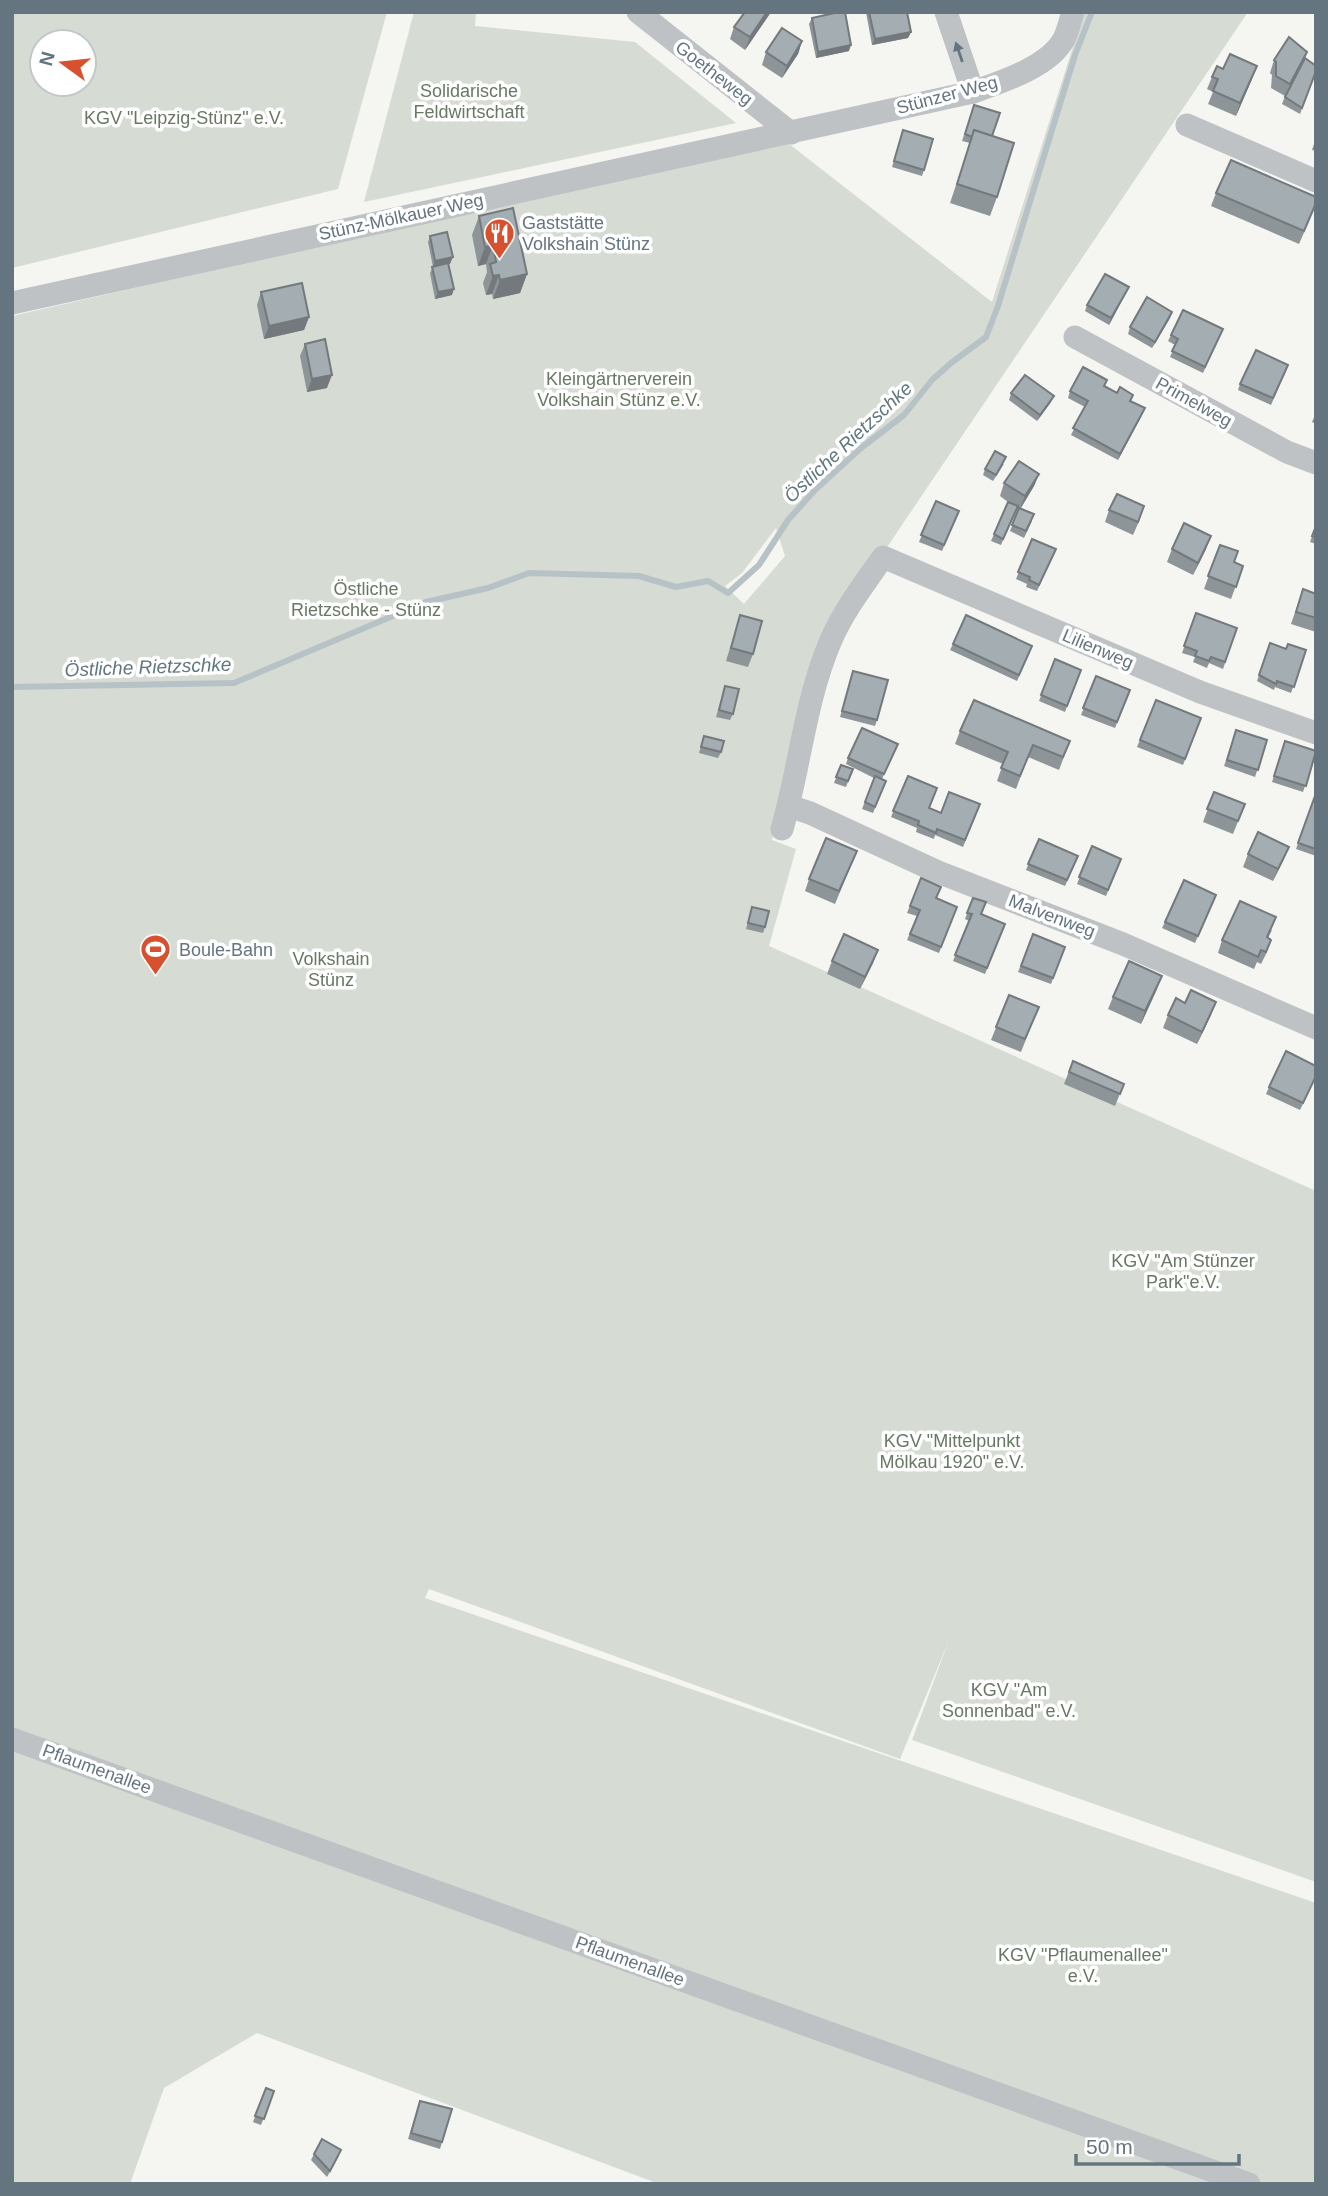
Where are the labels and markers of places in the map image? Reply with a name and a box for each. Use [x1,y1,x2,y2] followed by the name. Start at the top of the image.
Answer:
[522,213,650,254] place label: Gaststätte Volkshain Stünz
[482,216,516,260] restaurant icon: Gaststätte Volkshain Stünz
[139,933,173,977] sports icon: Boule-Bahn
[179,940,273,960] place label: Boule-Bahn

